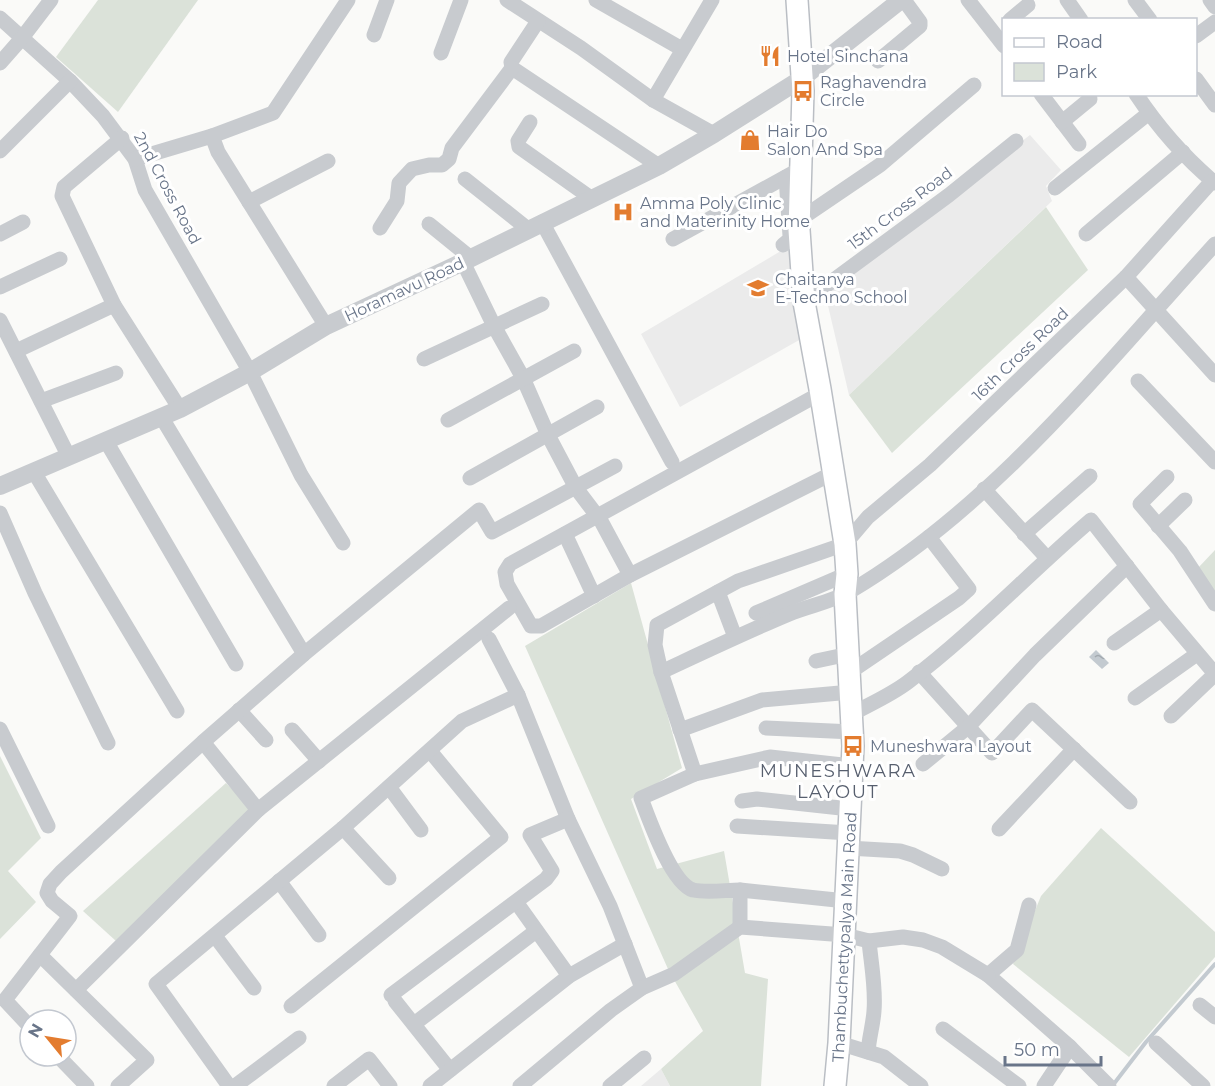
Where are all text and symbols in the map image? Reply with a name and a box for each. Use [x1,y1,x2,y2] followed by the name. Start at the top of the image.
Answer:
[1002,18,1197,96] legend
[1056,31,1103,53] text: Road
[758,44,782,68] restaurant icon: Hotel Sinchana
[787,47,909,66] place label: Hotel Sinchana
[1056,61,1097,83] text: Park
[820,73,927,110] place label: Raghavendra Circle
[791,79,815,103] bus stop icon: Raghavendra Circle
[767,122,883,159] place label: Hair Do Salon And Spa
[738,128,762,152] shop icon: Hair Do Salon And Spa
[130,129,205,248] street label: 2nd Cross Road
[844,163,956,254] street label: 15th Cross Road
[640,194,810,231] place label: Amma Poly Clinic and Materinity Home
[611,200,635,224] hospital icon: Amma Poly Clinic and Materinity Home
[341,253,467,326] street label: Horamavu Road
[775,270,908,307] place label: Chaitanya E-Techno School
[746,276,770,300] school or university icon: Chaitanya E-Techno School
[968,304,1072,405] street label: 16th Cross Road
[841,734,865,758] bus stop icon: Muneshwara Layout
[870,737,1032,756] place label: Muneshwara Layout
[760,760,916,803] district label: MUNESHWARA LAYOUT
[828,811,861,1063] street label: Thambuchettypalya Main Road
[18,1008,78,1068] north arrow
[24,1020,47,1041] text: N
[1005,1029,1101,1067] scale bar
[1014,1039,1060,1061] text: 50 m

